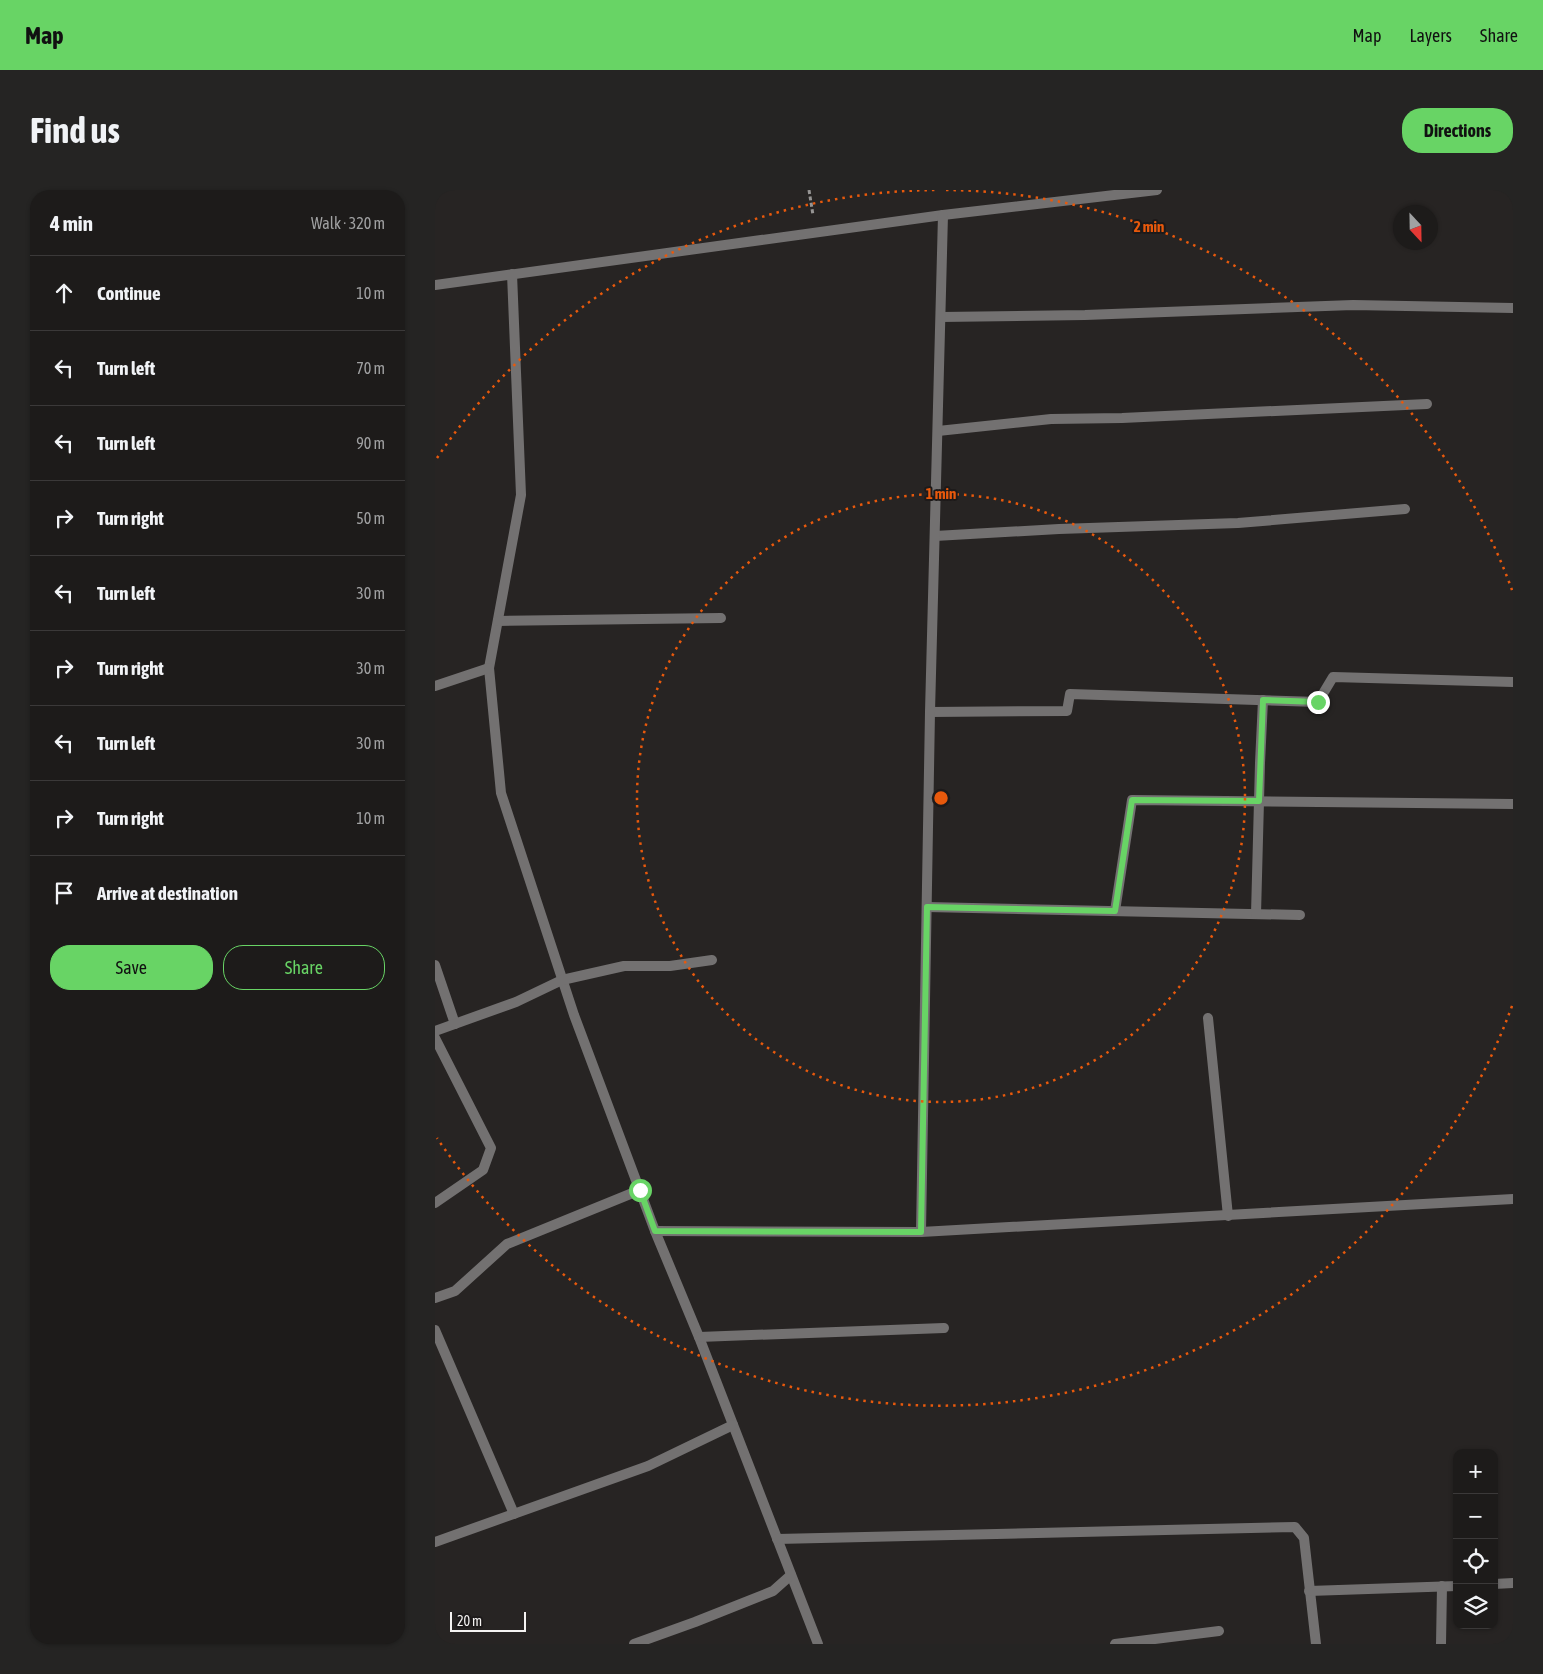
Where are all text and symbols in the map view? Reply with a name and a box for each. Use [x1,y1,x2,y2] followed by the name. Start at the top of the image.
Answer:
[25,22,64,49] text: Map
[1352,25,1381,46] text: Map
[1409,25,1452,46] text: Layers
[1480,25,1518,46] text: Share
[1402,108,1513,153] button: Directions
[30,110,120,150] text: Find us
[1393,205,1438,250] north arrow
[50,211,93,235] text: 4 min
[311,214,385,232] text: Walk · 320 m
[1134,218,1164,235] text: 2 min
[50,279,78,307] icon: ahead
[97,282,161,304] text: Continue
[356,284,385,302] text: 10 m
[50,354,78,382] icon: left
[97,357,155,379] text: Turn left
[356,359,385,377] text: 70 m
[50,429,78,457] icon: left
[97,432,155,454] text: Turn left
[356,434,385,452] text: 90 m
[926,485,956,502] text: 1 min
[50,504,78,532] icon: right
[97,507,164,529] text: Turn right
[356,509,385,527] text: 50 m
[50,579,78,607] icon: left
[97,582,155,604] text: Turn left
[356,584,385,602] text: 30 m
[50,654,78,682] icon: right
[97,657,164,679] text: Turn right
[356,659,385,677] text: 30 m
[1307,691,1330,714] route end
[50,729,78,757] icon: left
[97,732,155,754] text: Turn left
[356,734,385,752] text: 30 m
[932,789,950,807] centre of rings
[50,804,78,832] icon: right
[97,807,164,829] text: Turn right
[356,809,385,827] text: 10 m
[50,879,78,907] icon: arrive
[97,882,238,904] text: Arrive at destination
[50,945,213,990] button: Save
[223,945,385,990] button: Share
[629,1179,652,1202] route start
[1453,1449,1498,1629] map controls
[1453,1449,1498,1494] button: +
[1453,1494,1498,1539] button: −
[1453,1539,1498,1584] button: locate
[1453,1584,1498,1629] button: layers
[450,1609,526,1632] scale bar
[457,1613,482,1629] text: 20 m

